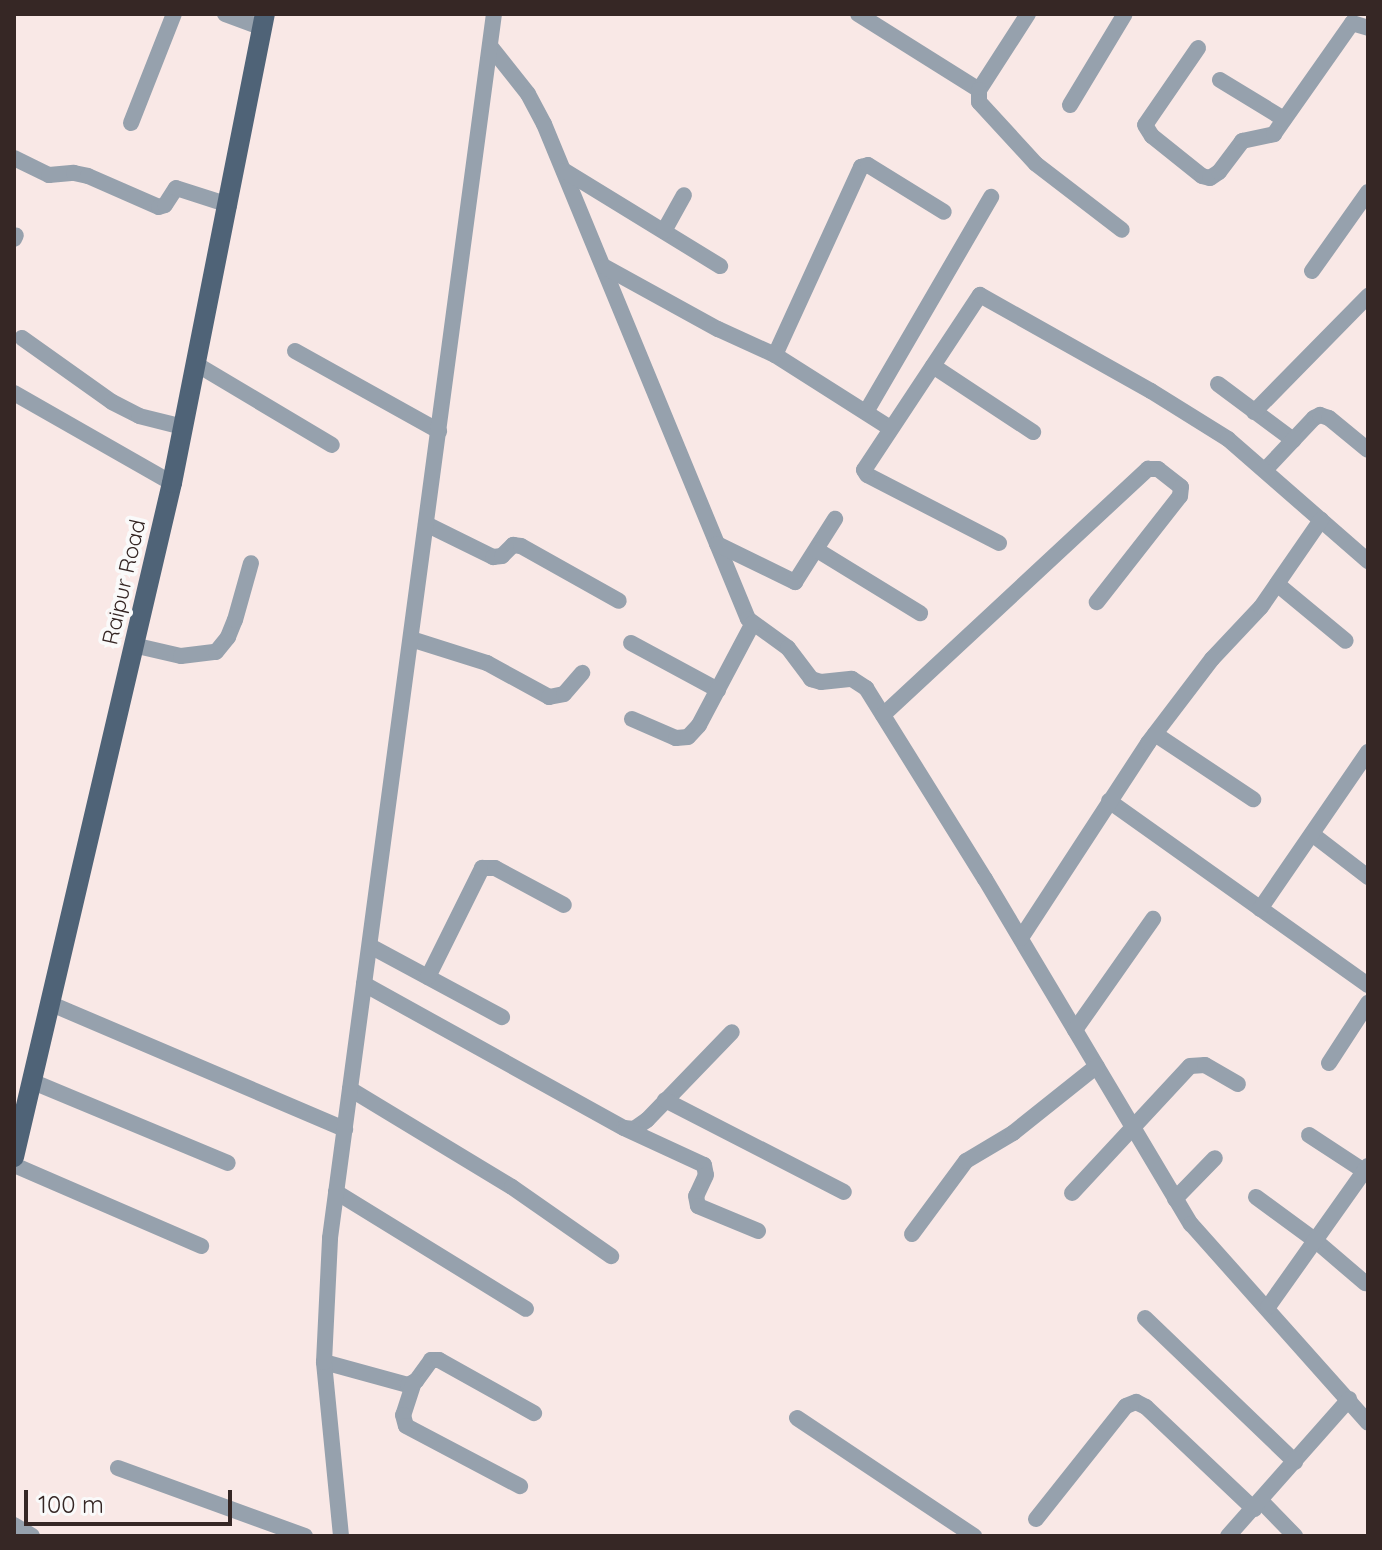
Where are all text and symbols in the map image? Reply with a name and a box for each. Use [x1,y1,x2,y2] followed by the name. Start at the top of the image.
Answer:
[97,517,151,647] street label: Raipur Road
[28,1474,236,1524] scale bar
[38,1489,104,1519] text: 100 m

